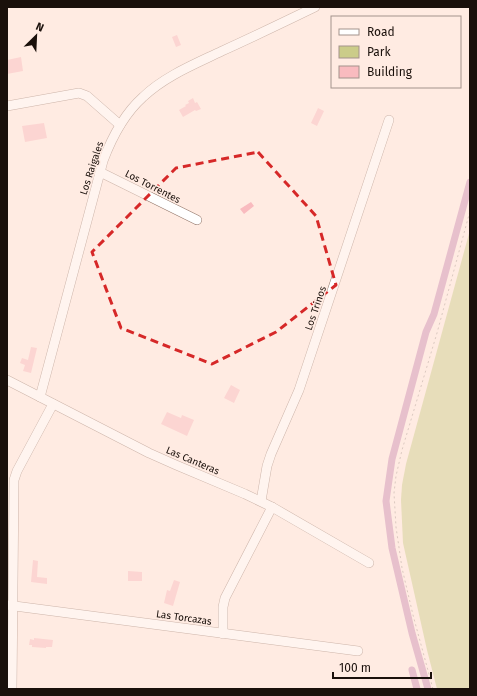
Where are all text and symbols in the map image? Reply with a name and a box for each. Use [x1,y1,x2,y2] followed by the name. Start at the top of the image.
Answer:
[16,16,56,56] north arrow
[331,16,461,88] legend
[34,20,46,35] text: N
[367,25,395,39] text: Road
[367,45,391,59] text: Park
[367,65,413,79] text: Building
[78,140,106,197] street label: Los Raigales
[123,168,183,206] street label: Los Torrentes
[303,284,329,332] street label: Los Trinos
[164,444,221,478] street label: Las Canteras
[155,608,213,628] street label: Las Torcazas
[333,654,431,680] scale bar
[339,661,371,675] text: 100 m

